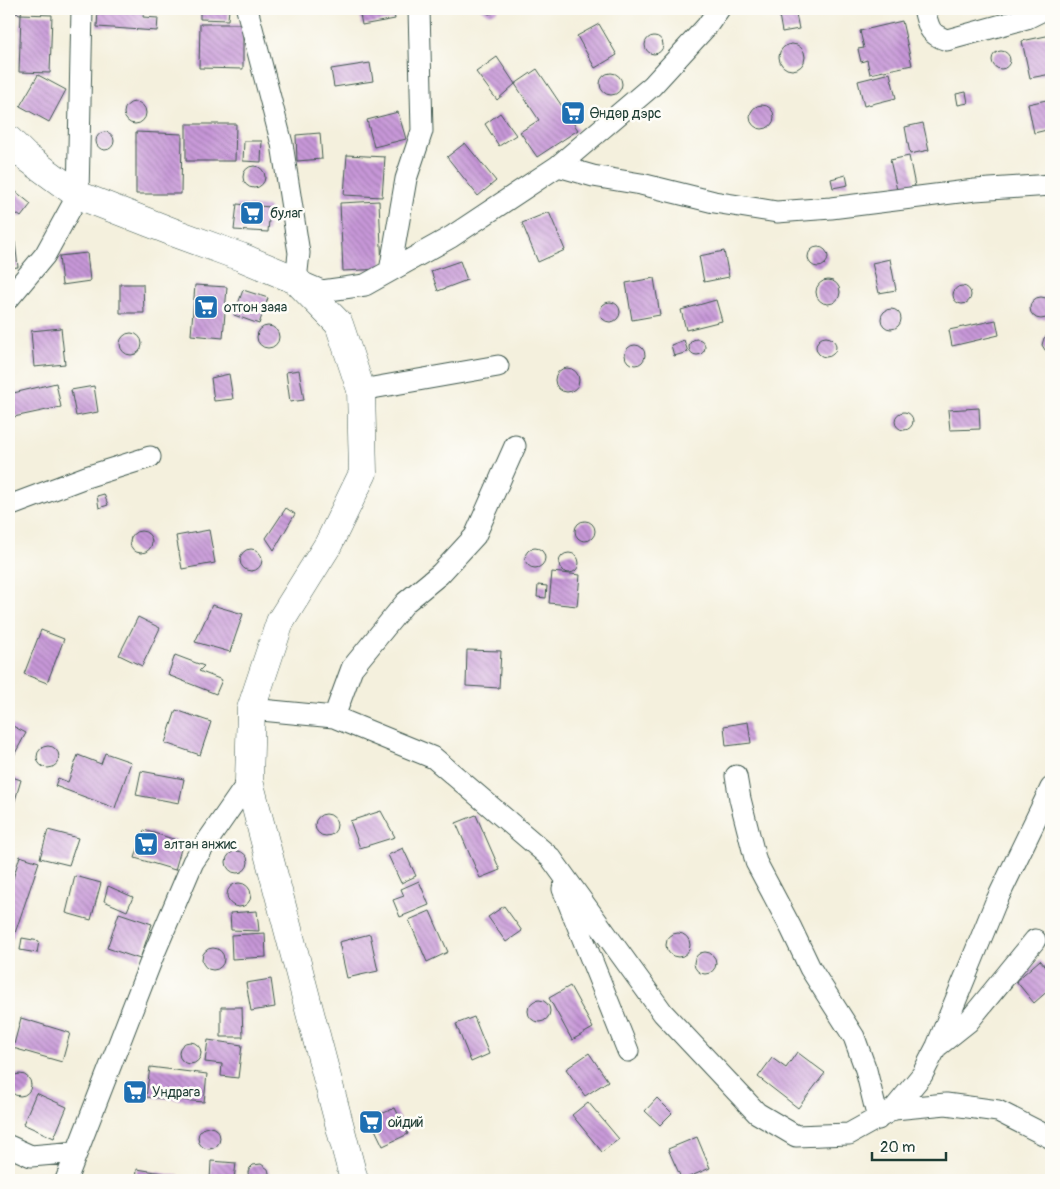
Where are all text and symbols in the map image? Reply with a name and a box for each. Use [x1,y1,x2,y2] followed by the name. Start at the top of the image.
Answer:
[560,100,586,126] supermarket icon: Өндөр дэрс
[590,105,661,122] place label: Өндөр дэрс
[239,200,265,226] supermarket icon: булаг
[270,205,303,222] place label: булаг
[193,294,219,320] supermarket icon: отгон заяа
[224,299,287,316] place label: отгон заяа
[133,831,159,857] supermarket icon: алтан анжис
[164,836,237,853] place label: алтан анжис
[122,1079,148,1105] supermarket icon: Ундрага
[152,1084,200,1101] place label: Ундрага
[358,1109,384,1135] supermarket icon: ойдий
[388,1114,424,1131] place label: ойдий
[872,1129,946,1161] scale bar
[880,1138,915,1157] text: 20 m

